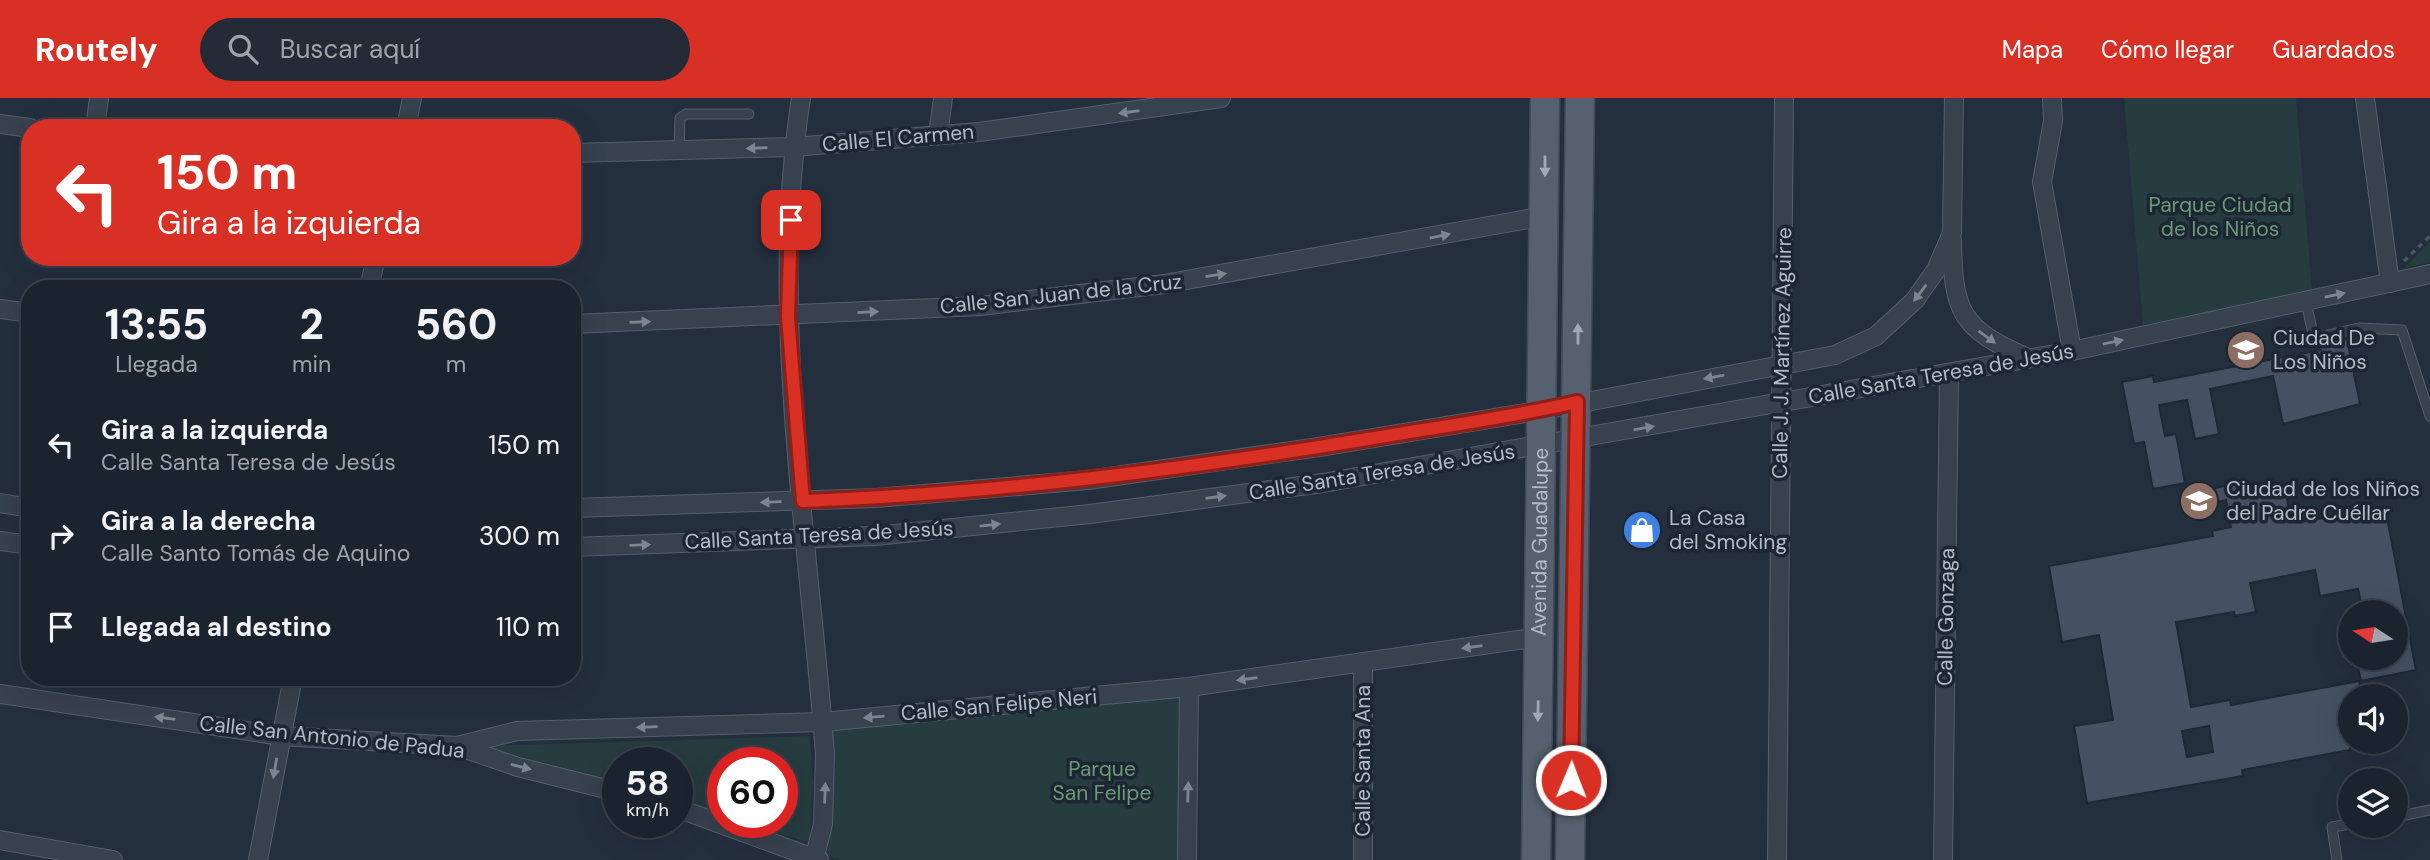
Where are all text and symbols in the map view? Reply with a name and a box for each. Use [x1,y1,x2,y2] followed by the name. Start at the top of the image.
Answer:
[200,18,690,81] search box
[35,28,158,71] text: Routely
[224,30,262,68] icon: search
[280,32,420,66] text: Buscar aquí
[2002,34,2063,65] text: Mapa
[2101,34,2234,65] text: Cómo llegar
[2272,34,2395,65] text: Guardados
[1118,107,1140,118] one-way arrow
[821,117,975,159] street label: Calle El Carmen
[157,140,297,204] text: 150 m
[746,142,768,154] one-way arrow
[42,147,133,238] icon: left
[1539,155,1551,177] one-way arrow
[761,190,821,250] pin
[2148,191,2292,243] park label: Parque Ciudad de los Niños
[772,201,810,239] icon: arrive
[157,202,421,244] text: Gira a la izquierda
[1766,227,1798,479] street label: Calle J. J. Martínez Aguirre
[1429,230,1451,241] one-way arrow
[939,267,1183,321] street label: Calle San Juan de la Cruz
[1205,269,1227,280] one-way arrow
[1912,283,1927,301] one-way arrow
[2324,290,2346,301] one-way arrow
[105,297,208,352] text: 13:55
[299,297,324,352] text: 2
[415,297,497,352] text: 560
[857,307,879,318] one-way arrow
[630,316,652,327] one-way arrow
[1572,322,1584,344] one-way arrow
[2273,324,2375,376] place label: Ciudad De Los Niños
[2225,329,2267,371] school or university icon: Ciudad De Los Niños
[1978,330,1996,345] one-way arrow
[1806,337,2076,411] street label: Calle Santa Teresa de Jesús
[2102,337,2124,348] one-way arrow
[115,349,198,379] text: Llegada
[292,349,331,379] text: min
[446,349,466,379] text: m
[1703,372,1725,383] one-way arrow
[101,413,328,447] text: Gira a la izquierda
[1633,423,1655,434] one-way arrow
[42,426,80,464] icon: left
[488,428,560,462] text: 150 m
[1247,437,1517,507] street label: Calle Santa Teresa de Jesús
[101,447,396,477] text: Calle Santa Teresa de Jesús
[1525,448,1555,636] street label: Avenida Guadalupe
[2226,475,2420,527] place label: Ciudad de los Niños del Padre Cuéllar
[2178,480,2220,522] school or university icon: Ciudad de los Niños del Padre Cuéllar
[1205,492,1227,503] one-way arrow
[760,496,782,508] one-way arrow
[101,504,316,538] text: Gira a la derecha
[1669,504,1787,556] place label: La Casa del Smoking
[1621,509,1663,551] shop icon: La Casa del Smoking
[684,514,954,556] street label: Calle Santa Teresa de Jesús
[42,517,80,555] icon: right
[479,519,560,553] text: 300 m
[979,519,1001,530] one-way arrow
[101,538,410,568] text: Calle Santo Tomás de Aquino
[630,539,652,550] one-way arrow
[1931,548,1961,686] street label: Calle Gonzaga
[2338,600,2408,670] north arrow
[2338,600,2408,838] map controls
[42,608,80,646] icon: arrive
[101,610,332,644] text: Llegada al destino
[496,610,560,644] text: 110 m
[1461,641,1483,652] one-way arrow
[1236,674,1258,685] one-way arrow
[900,682,1098,728] street label: Calle San Felipe Neri
[2338,684,2408,754] button: sound
[1349,685,1377,837] street label: Calle Santa Ana
[1533,700,1544,722] one-way arrow
[198,709,466,765] street label: Calle San Antonio de Padua
[863,712,885,723] one-way arrow
[154,713,176,724] one-way arrow
[636,721,658,732] one-way arrow
[1534,743,1608,817] position arrow
[707,747,798,838] speed limit sign: 60
[1053,755,1151,807] park label: Parque San Felipe
[269,757,280,779] one-way arrow
[626,760,669,806] text: 58
[511,762,533,773] one-way arrow
[2338,768,2408,838] button: layers
[1182,781,1194,803] one-way arrow
[819,782,830,804] one-way arrow
[626,798,669,822] text: km/h

